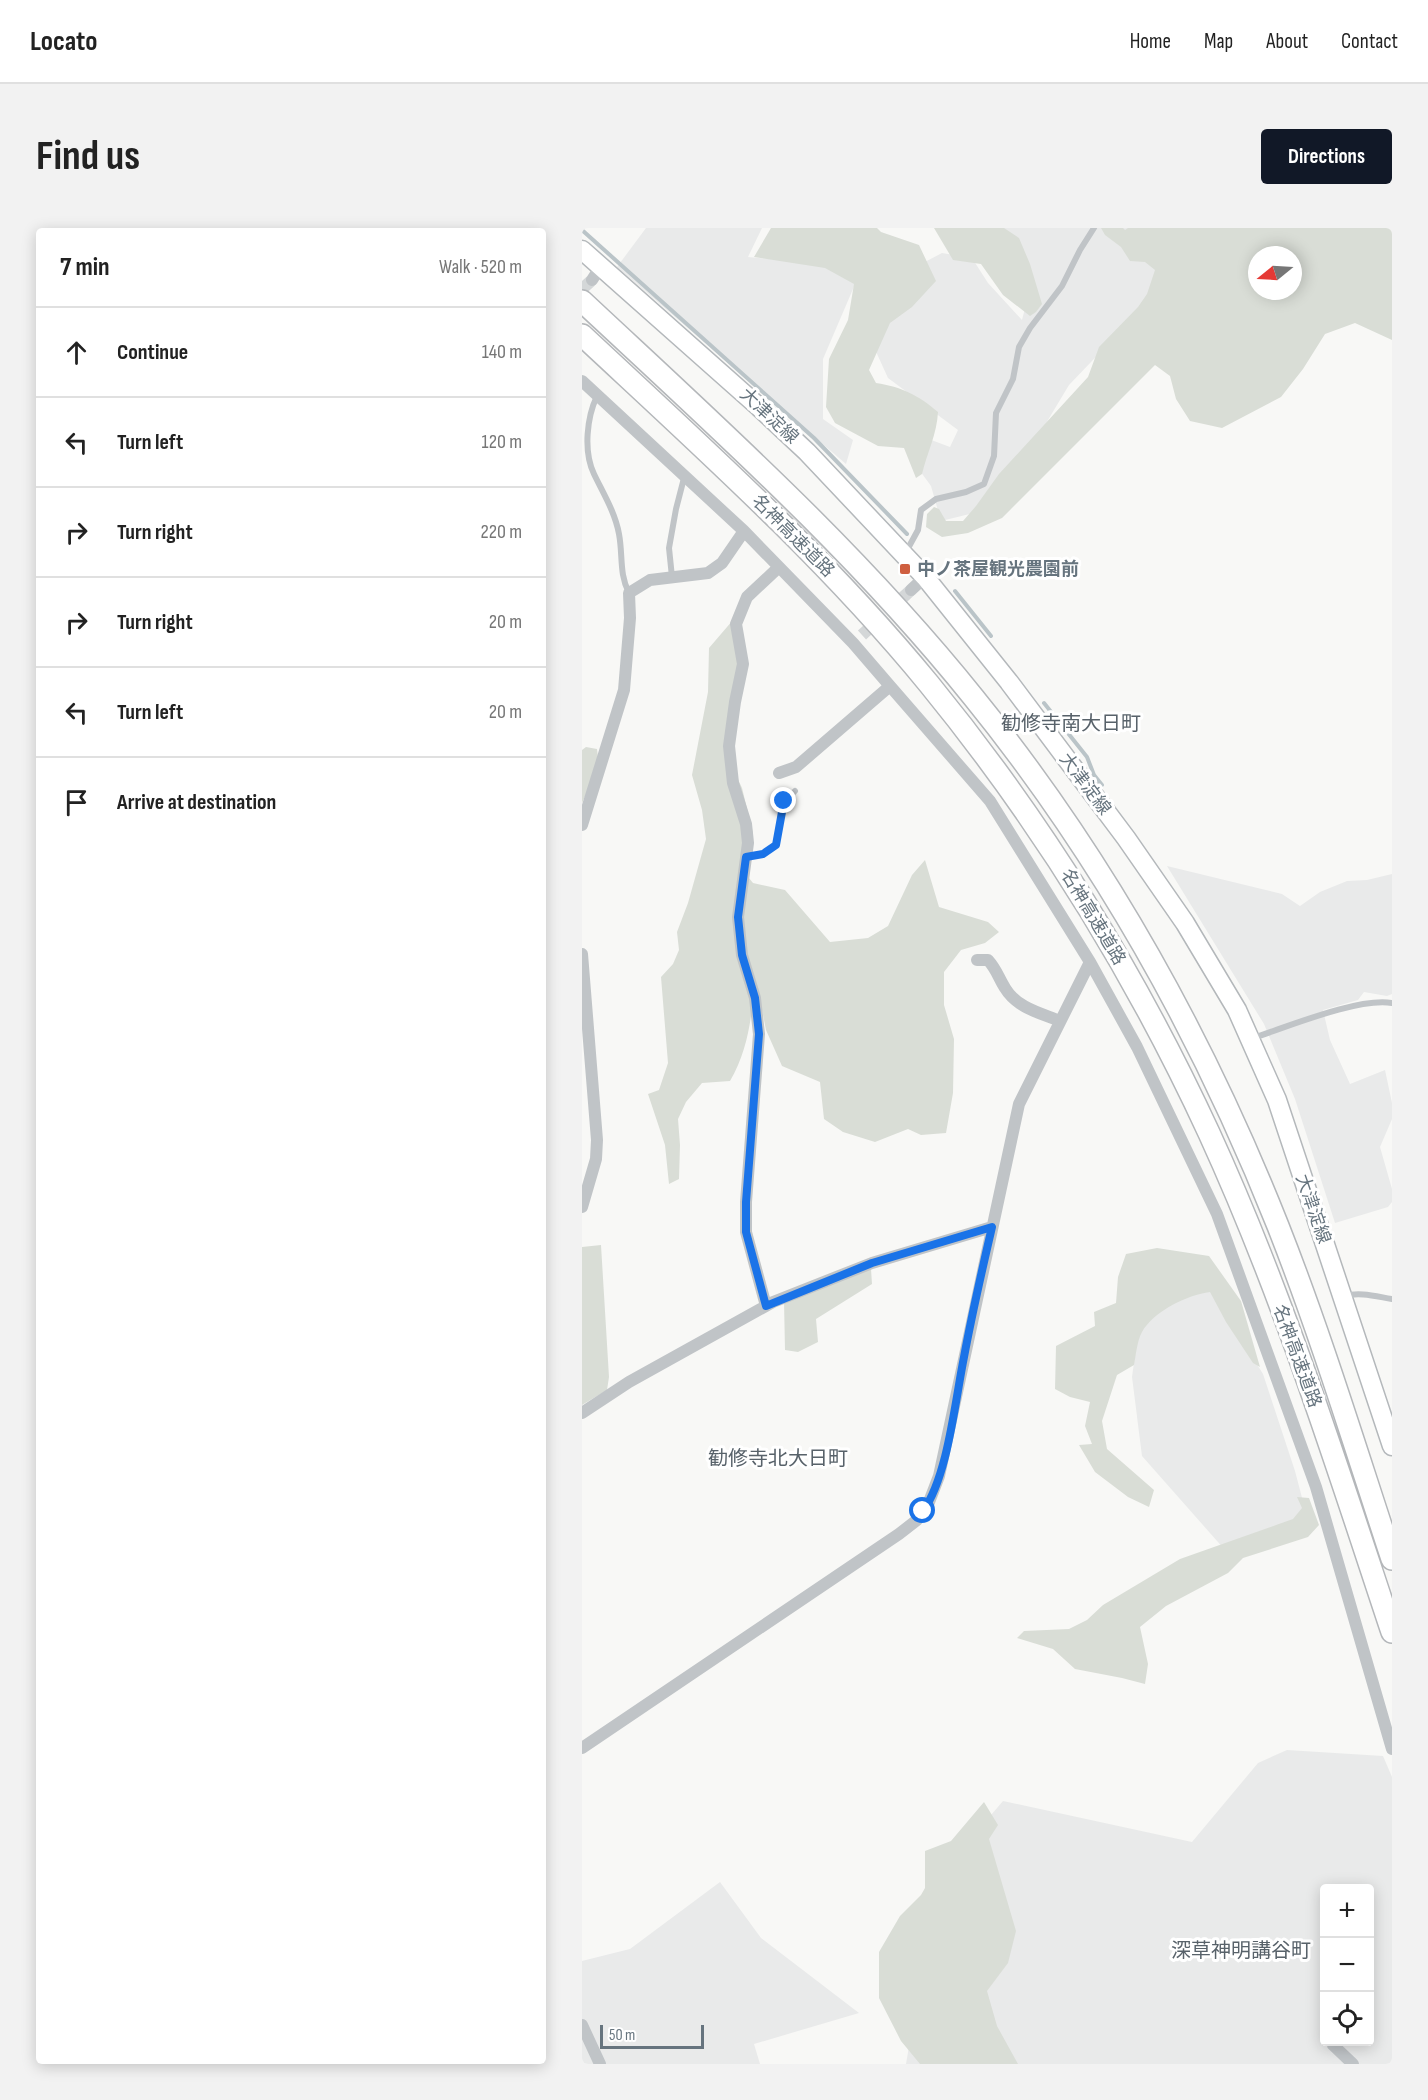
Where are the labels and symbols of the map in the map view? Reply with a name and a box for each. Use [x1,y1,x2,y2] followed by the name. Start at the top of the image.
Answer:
[1248,246,1302,300] north arrow
[736,384,802,448] street label: 大津淀線
[747,490,839,582] street label: 名神高速道路
[917,559,1079,580] place label: 中ノ茶屋観光農園前
[898,562,912,576] marker: 中ノ茶屋観光農園前
[1001,712,1141,736] district label: 勧修寺南大日町
[1055,749,1115,819] street label: 大津淀線
[770,787,796,813] route end
[1056,865,1130,969] street label: 名神高速道路
[1291,1172,1335,1246] street label: 大津淀線
[1269,1302,1325,1410] street label: 名神高速道路
[708,1447,848,1471] district label: 勧修寺北大日町
[909,1497,935,1523] route start
[1171,1939,1311,1963] district label: 深草神明講谷町
[600,2022,704,2050] scale bar

